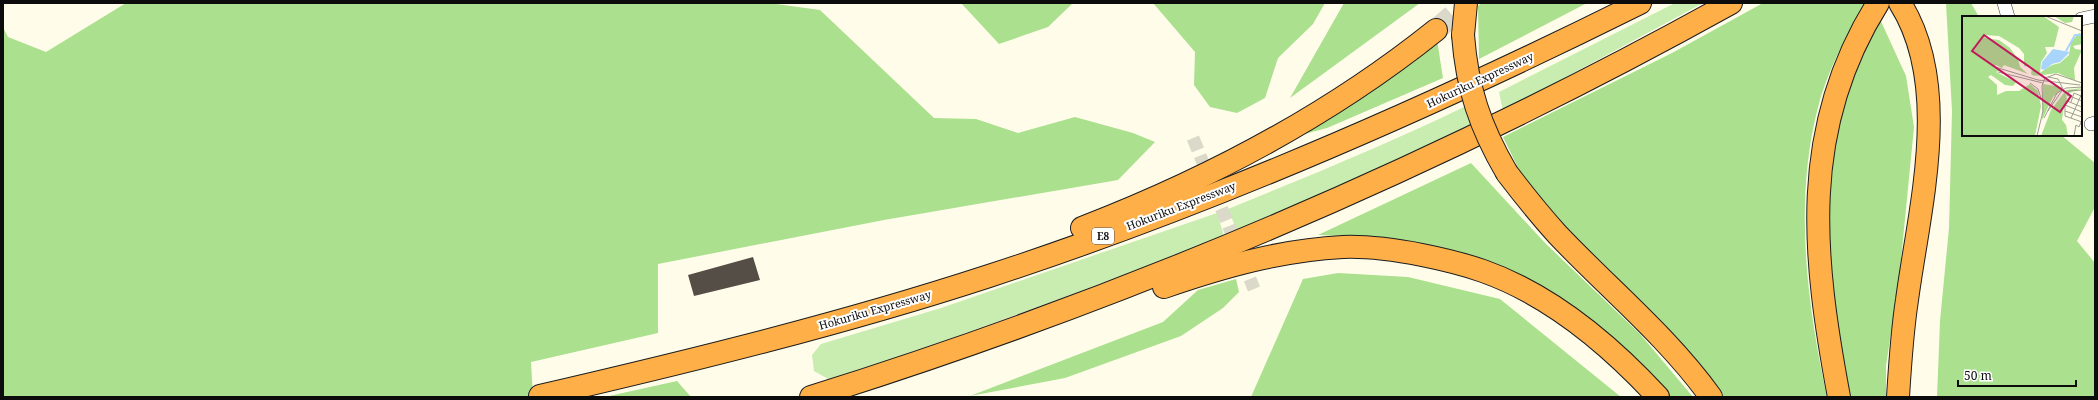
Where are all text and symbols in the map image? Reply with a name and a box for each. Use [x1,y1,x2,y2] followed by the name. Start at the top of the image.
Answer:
[1962,16,2082,136] inset map
[1424,48,1536,111] street label: Hokuriku Expressway
[1124,177,1238,233] street label: Hokuriku Expressway
[1092,228,1114,244] road number: E8
[817,286,933,333] street label: Hokuriku Expressway
[1958,362,2076,388] scale bar
[1964,367,1992,384] text: 50 m

